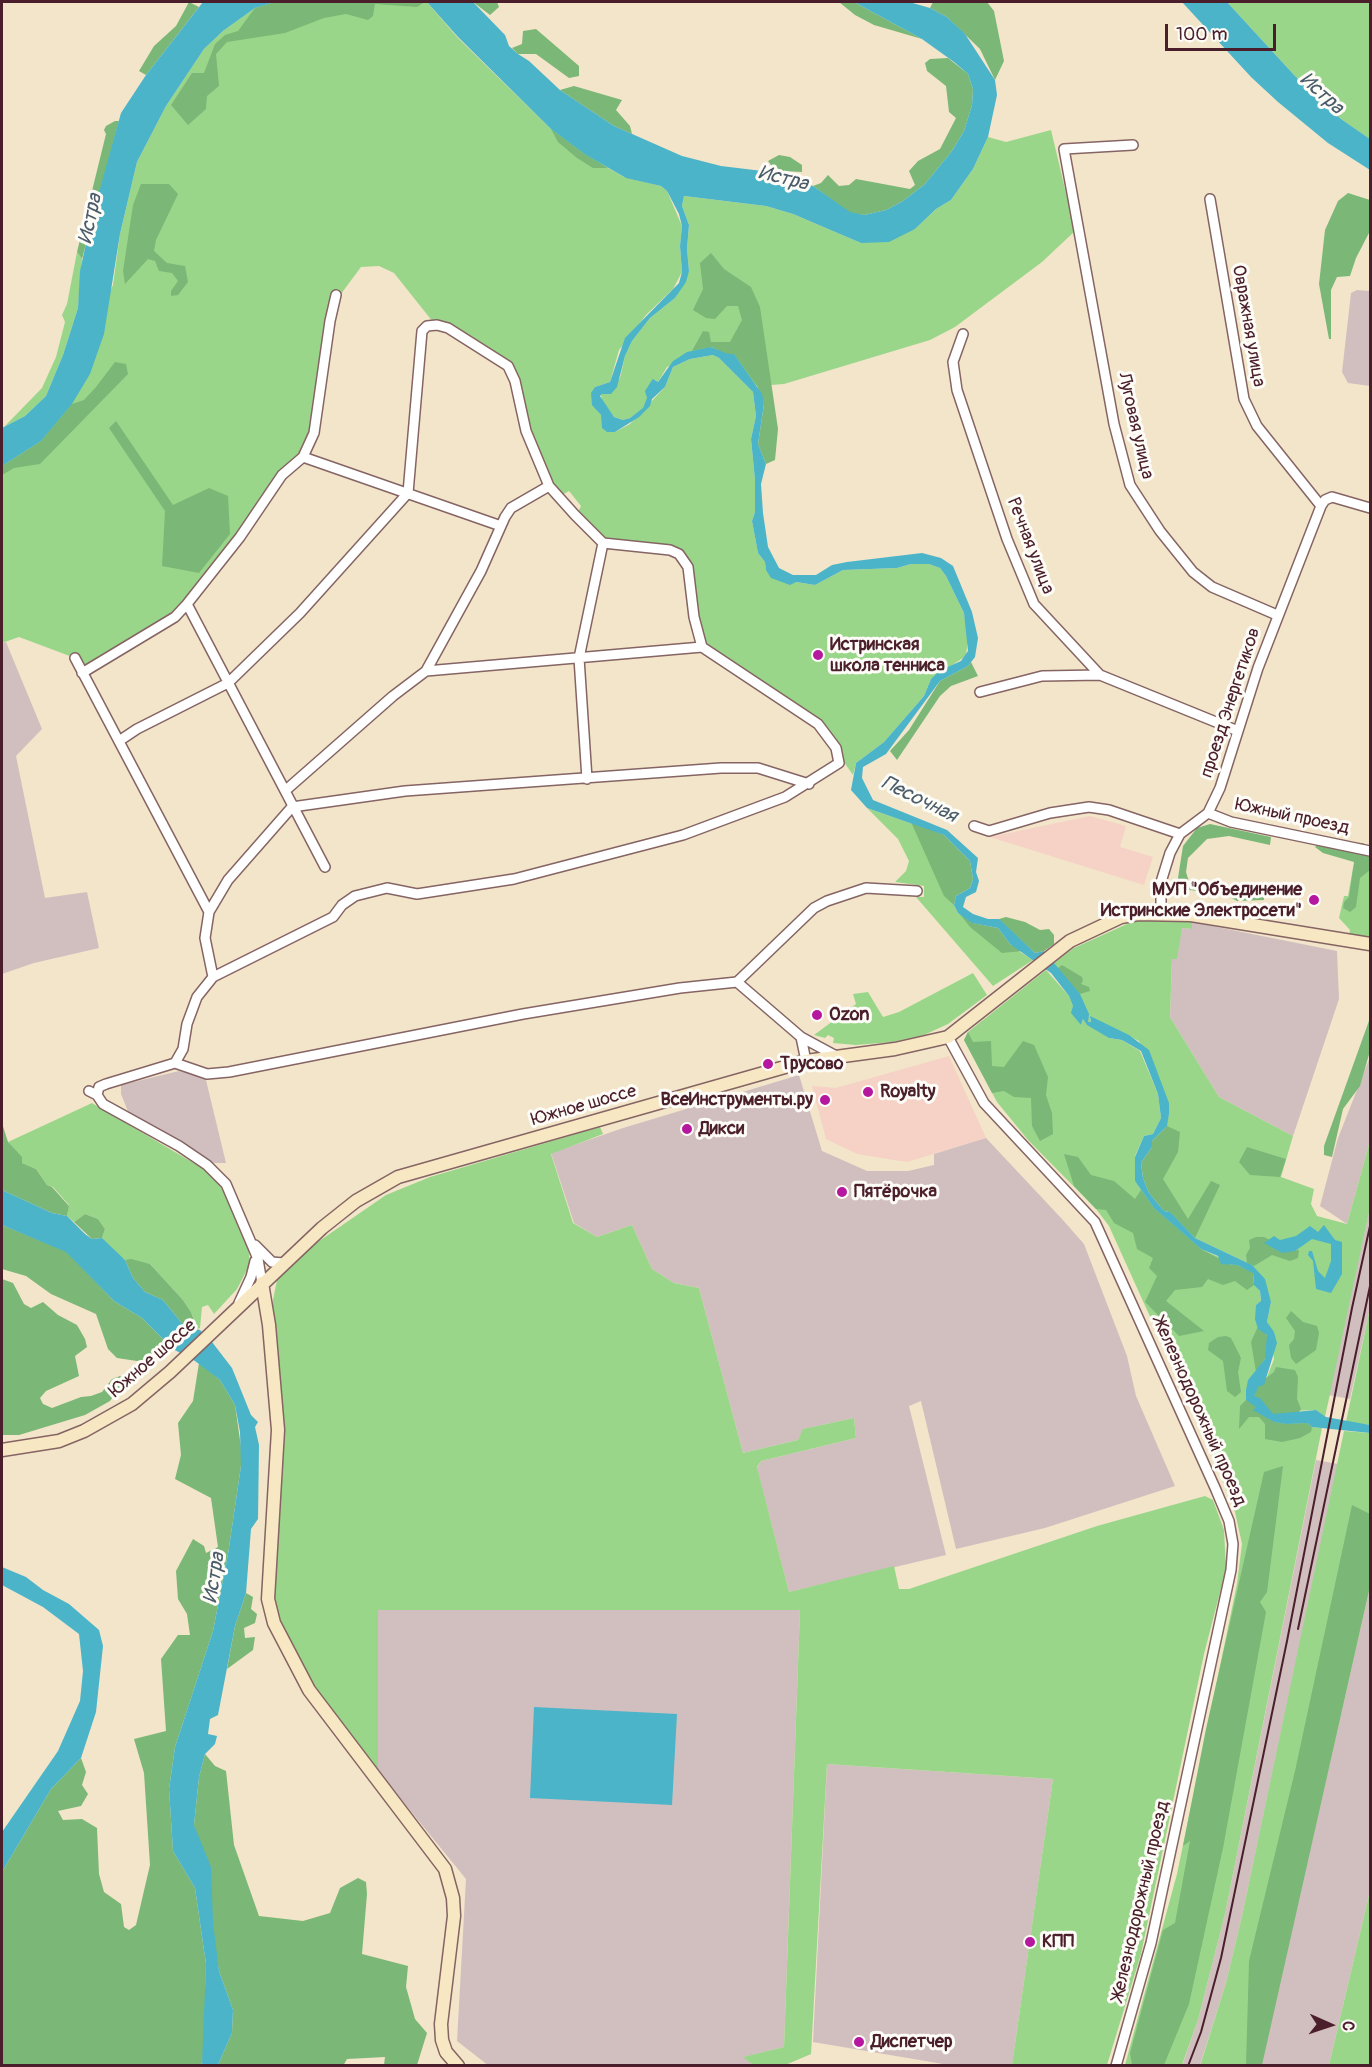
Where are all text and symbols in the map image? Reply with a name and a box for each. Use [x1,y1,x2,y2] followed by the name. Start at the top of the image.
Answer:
[1168,12,1279,50] scale bar
[1176,23,1228,46] text: 100 m
[1294,68,1348,120] water label: Истра
[756,161,810,197] water label: Истра
[74,192,108,246] water label: Истра
[1227,263,1269,389] street label: Овражная улица
[1112,371,1158,481] street label: Луговая улица
[1002,495,1058,597] street label: Речная улица
[1197,625,1265,781] street label: проезд Энергетиков
[830,634,945,676] place label: Истринская школа тенниса
[811,648,825,662] marker: Истринская школа тенниса
[877,771,961,829] water label: Песочная
[1233,794,1351,840] street label: Южный проезд
[1101,879,1302,922] place label: МУП "Объединение Истринские Электросети"
[1307,893,1321,907] marker: МУП "Объединение Истринские Электросети"
[829,1004,869,1026] place label: Ozon
[810,1008,824,1022] marker: Ozon
[780,1053,844,1075] place label: Трусово
[761,1057,775,1071] marker: Трусово
[529,1081,639,1131] street label: Южное шоссе
[880,1081,935,1103] place label: Royalty
[861,1085,875,1099] marker: Royalty
[661,1089,813,1111] place label: ВсеИнструменты.ру
[818,1093,832,1107] marker: ВсеИнструменты.ру
[699,1118,744,1140] place label: Дикси
[680,1122,694,1136] marker: Дикси
[854,1181,937,1203] place label: Пятёрочка
[835,1185,849,1199] marker: Пятёрочка
[1148,1314,1250,1510] street label: Железнодорожный проезд
[105,1315,201,1403] street label: Южное шоссе
[199,1551,231,1605] water label: Истра
[1108,1799,1174,2003] street label: Железнодорожный проезд
[1042,1931,1074,1953] place label: КПП
[1023,1935,1037,1949] marker: КПП
[1300,1995,1360,2055] north arrow
[1338,2020,1358,2031] text: С
[871,2031,952,2053] place label: Диспетчер
[852,2035,866,2049] marker: Диспетчер

